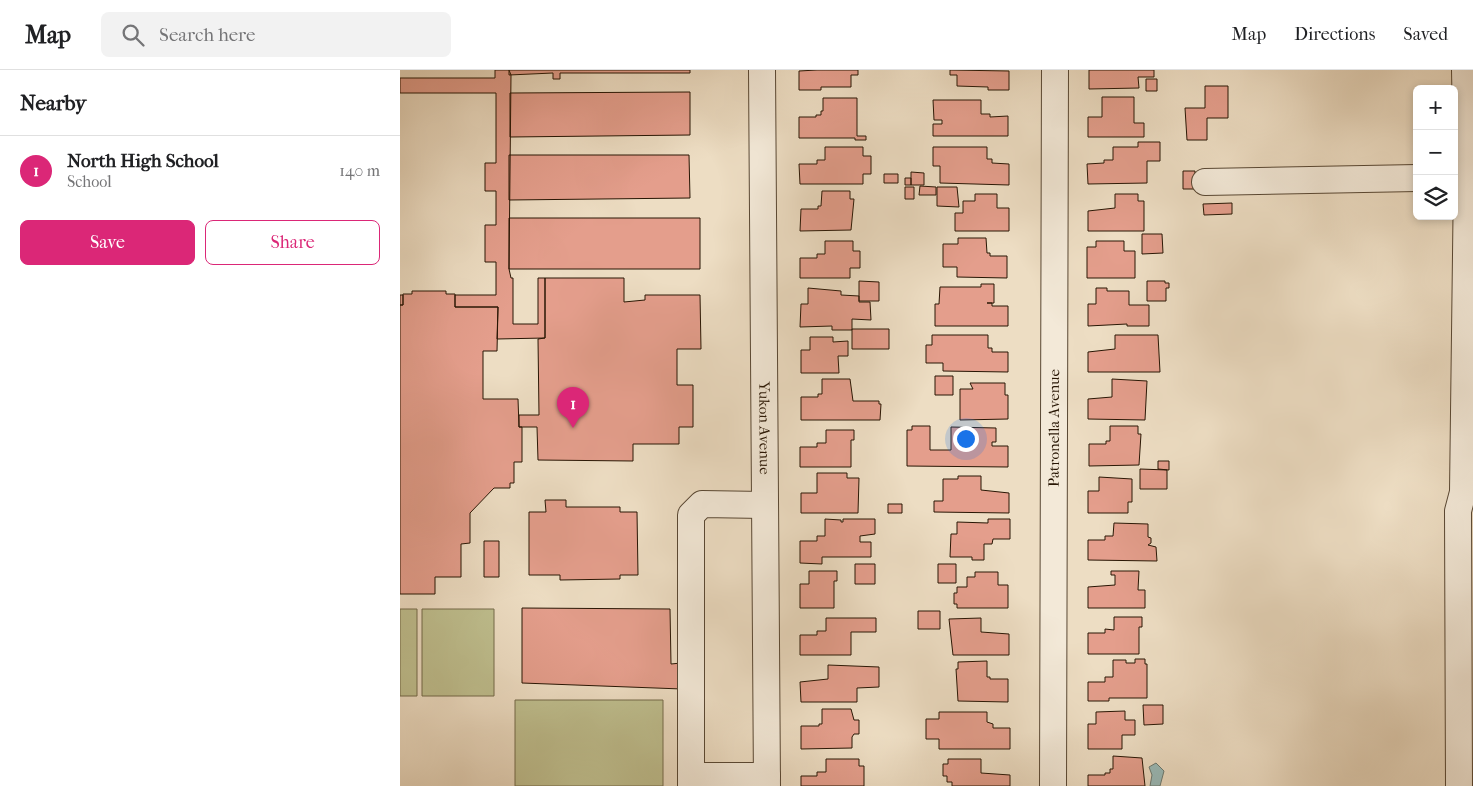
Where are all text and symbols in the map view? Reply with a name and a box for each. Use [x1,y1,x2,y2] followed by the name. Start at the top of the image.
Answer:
[101,12,451,57] search box
[25,21,71,49] text: Map
[119,21,147,49] icon: search
[159,24,255,46] text: Search here
[1232,24,1266,45] text: Map
[1294,24,1375,45] text: Directions
[1403,24,1448,45] text: Saved
[1413,85,1458,220] map controls
[1413,85,1458,130] button: +
[20,91,86,115] text: Nearby
[1413,130,1458,175] button: −
[67,150,219,172] text: North High School
[33,161,39,180] text: 1
[339,161,380,180] text: 140 m
[67,172,112,191] text: School
[1413,175,1458,220] button: layers
[20,220,195,265] button: Save
[205,220,380,265] button: Share
[1045,368,1063,487] street label: Patronella Avenue
[755,380,774,475] street label: Yukon Avenue
[557,387,589,428] pin: 1
[953,426,979,452] your location

